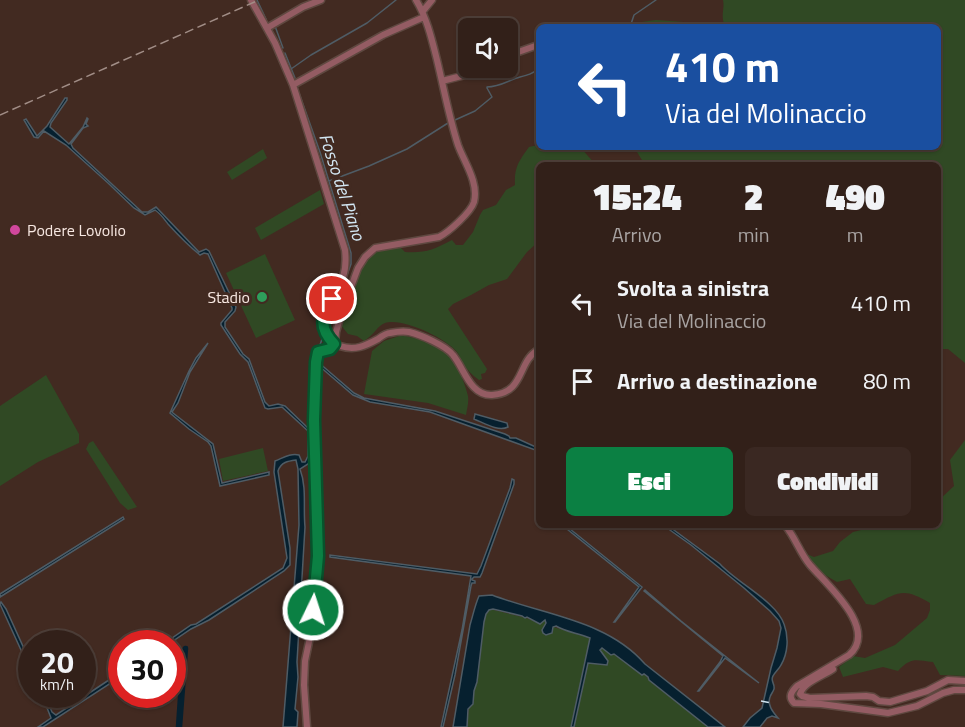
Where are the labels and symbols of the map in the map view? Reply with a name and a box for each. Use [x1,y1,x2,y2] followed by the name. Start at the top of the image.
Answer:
[312,130,373,245] water label: Fosso del Piano
[27,218,126,242] place label: Podere Lovolio
[8,223,22,237] marker: Podere Lovolio
[306,273,357,324] pin
[207,285,250,309] place label: Stadio
[255,290,269,304] marker: Stadio
[281,578,345,642] position arrow
[108,630,186,708] speed limit sign: 30

